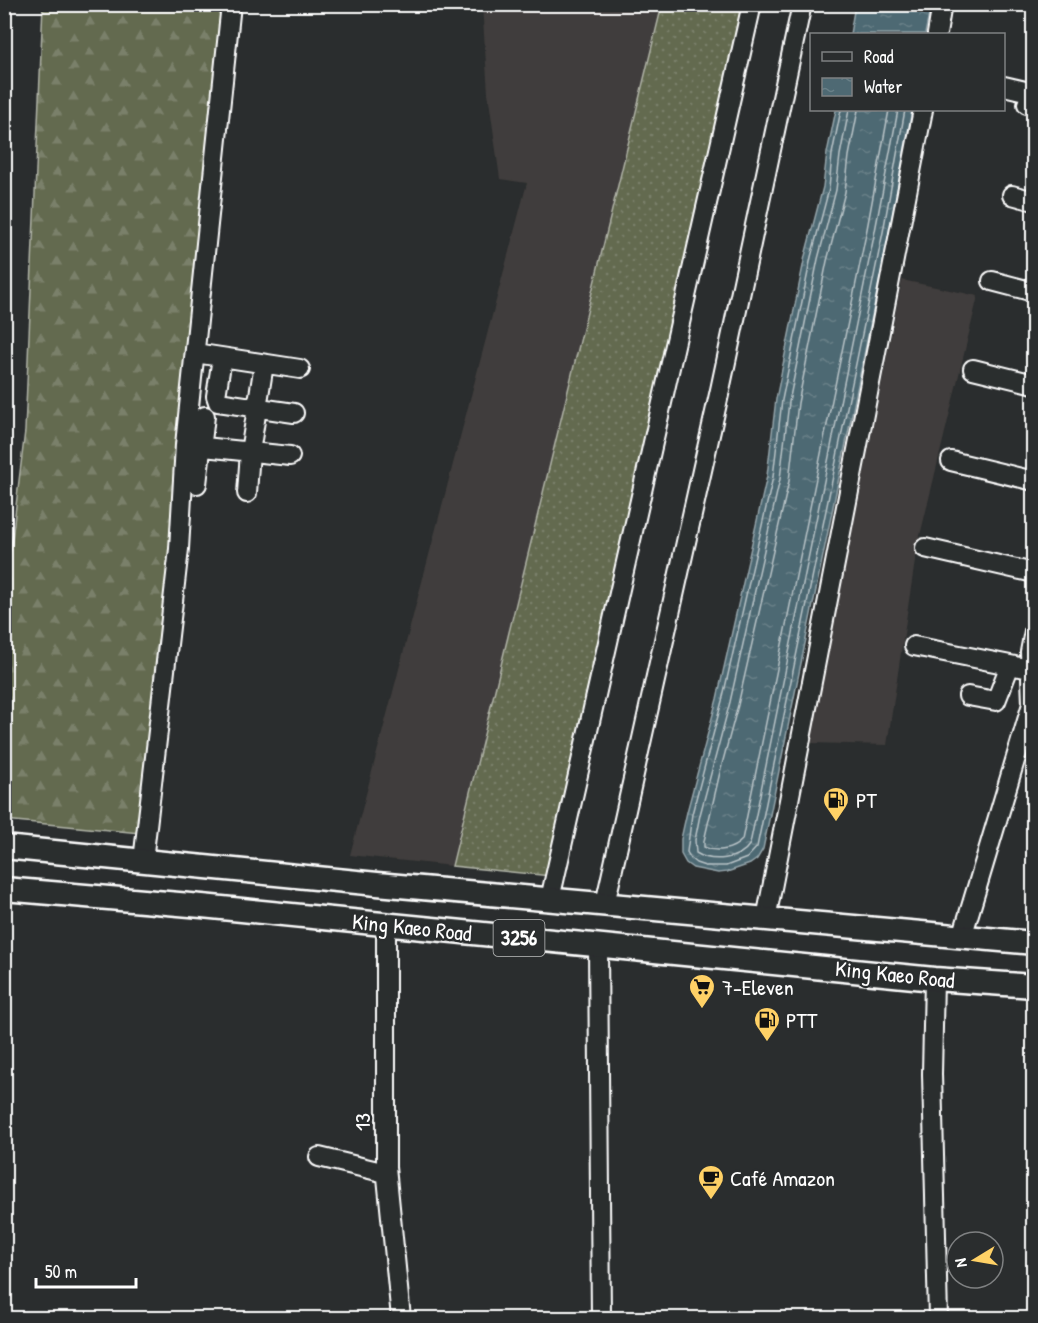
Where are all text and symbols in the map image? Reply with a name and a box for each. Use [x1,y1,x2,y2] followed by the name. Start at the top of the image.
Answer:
[810,33,1005,111] legend
[864,44,894,69] text: Road
[864,74,902,99] text: Water
[821,785,851,823] fuel station icon: PT
[856,785,878,815] place label: PT
[351,906,474,948] street label: King Kaeo Road
[494,920,544,956] road number: 3256
[834,953,957,995] street label: King Kaeo Road
[687,972,717,1010] supermarket icon: 7-Eleven
[722,972,794,1002] place label: 7-Eleven
[752,1005,782,1043] fuel station icon: PTT
[786,1005,818,1035] place label: PTT
[347,1113,377,1131] street label: 13
[696,1163,726,1201] cafe icon: Café Amazon
[730,1163,835,1193] place label: Café Amazon
[945,1230,1005,1290] north arrow
[36,1251,136,1289] scale bar
[949,1256,972,1269] text: N
[45,1259,77,1284] text: 50 m

